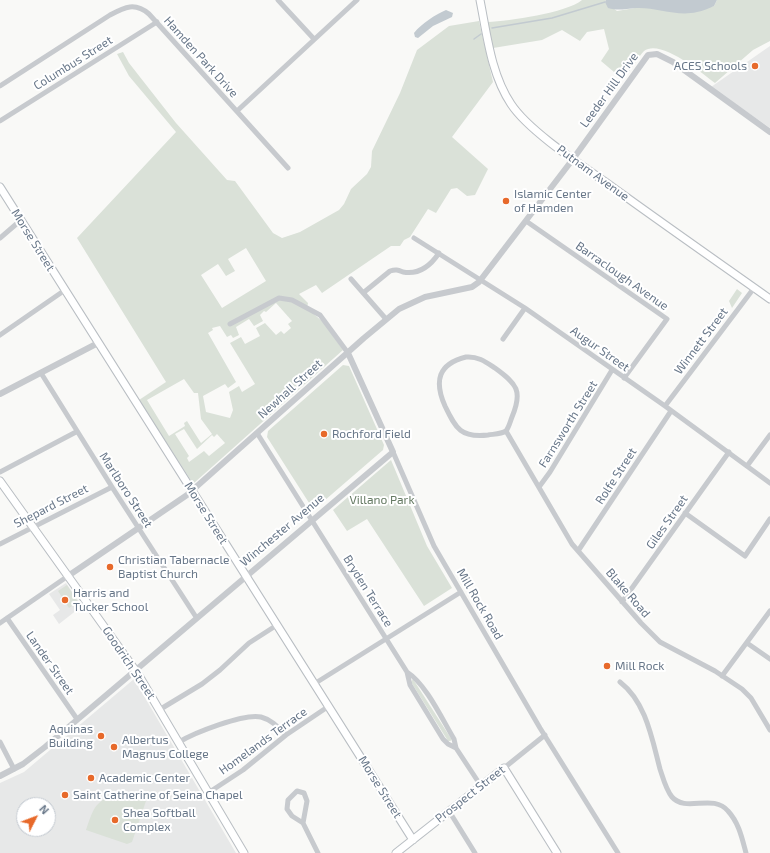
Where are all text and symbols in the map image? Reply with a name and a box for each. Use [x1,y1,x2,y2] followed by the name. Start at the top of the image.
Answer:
[161,14,241,100] street label: Hamden Park Drive
[31,33,115,93] street label: Columbus Street
[577,50,641,130] street label: Leeder Hill Drive
[674,59,747,73] place label: ACES Schools
[750,61,760,71] marker: ACES Schools
[554,142,632,204] street label: Putnam Avenue
[514,187,592,215] place label: Islamic Center of Hamden
[501,196,511,206] marker: Islamic Center of Hamden
[8,206,58,274] street label: Morse Street
[573,239,671,313] street label: Barraclough Avenue
[671,305,731,377] street label: Winnett Street
[568,323,632,375] street label: Augur Street
[255,356,325,422] street label: Newhall Street
[535,378,601,470] street label: Farnsworth Street
[332,427,411,441] place label: Rochford Field
[319,429,329,439] marker: Rochford Field
[592,445,640,507] street label: Rolfe Street
[96,450,156,530] street label: Marlboro Street
[181,479,231,547] street label: Morse Street
[12,481,90,531] street label: Shepard Street
[237,491,327,569] street label: Winchester Avenue
[643,492,691,552] street label: Giles Street
[349,493,415,507] park label: Villano Park
[340,552,396,630] street label: Bryden Terrace
[118,553,229,581] place label: Christian Tabernacle Baptist Church
[105,562,115,572] marker: Christian Tabernacle Baptist Church
[454,566,506,642] street label: Mill Rock Road
[603,566,653,620] street label: Blake Road
[73,586,148,614] place label: Harris and Tucker School
[60,595,70,605] marker: Harris and Tucker School
[99,624,159,702] street label: Goodrich Street
[23,629,77,697] street label: Lander Street
[615,659,664,673] place label: Mill Rock
[602,661,612,671] marker: Mill Rock
[216,704,310,778] street label: Homelands Terrace
[49,722,93,750] place label: Aquinas Building
[96,731,106,741] marker: Aquinas Building
[122,733,209,761] place label: Albertus Magnus College
[109,742,119,752] marker: Albertus Magnus College
[355,753,405,821] street label: Morse Street
[432,762,508,826] street label: Prospect Street
[99,771,190,785] place label: Academic Center
[86,773,96,783] marker: Academic Center
[73,788,243,802] place label: Saint Catherine of Seina Chapel
[60,790,70,800] marker: Saint Catherine of Seina Chapel
[16,797,56,837] north arrow
[37,802,52,817] text: N
[123,806,196,834] place label: Shea Softball Complex
[110,815,120,825] marker: Shea Softball Complex

